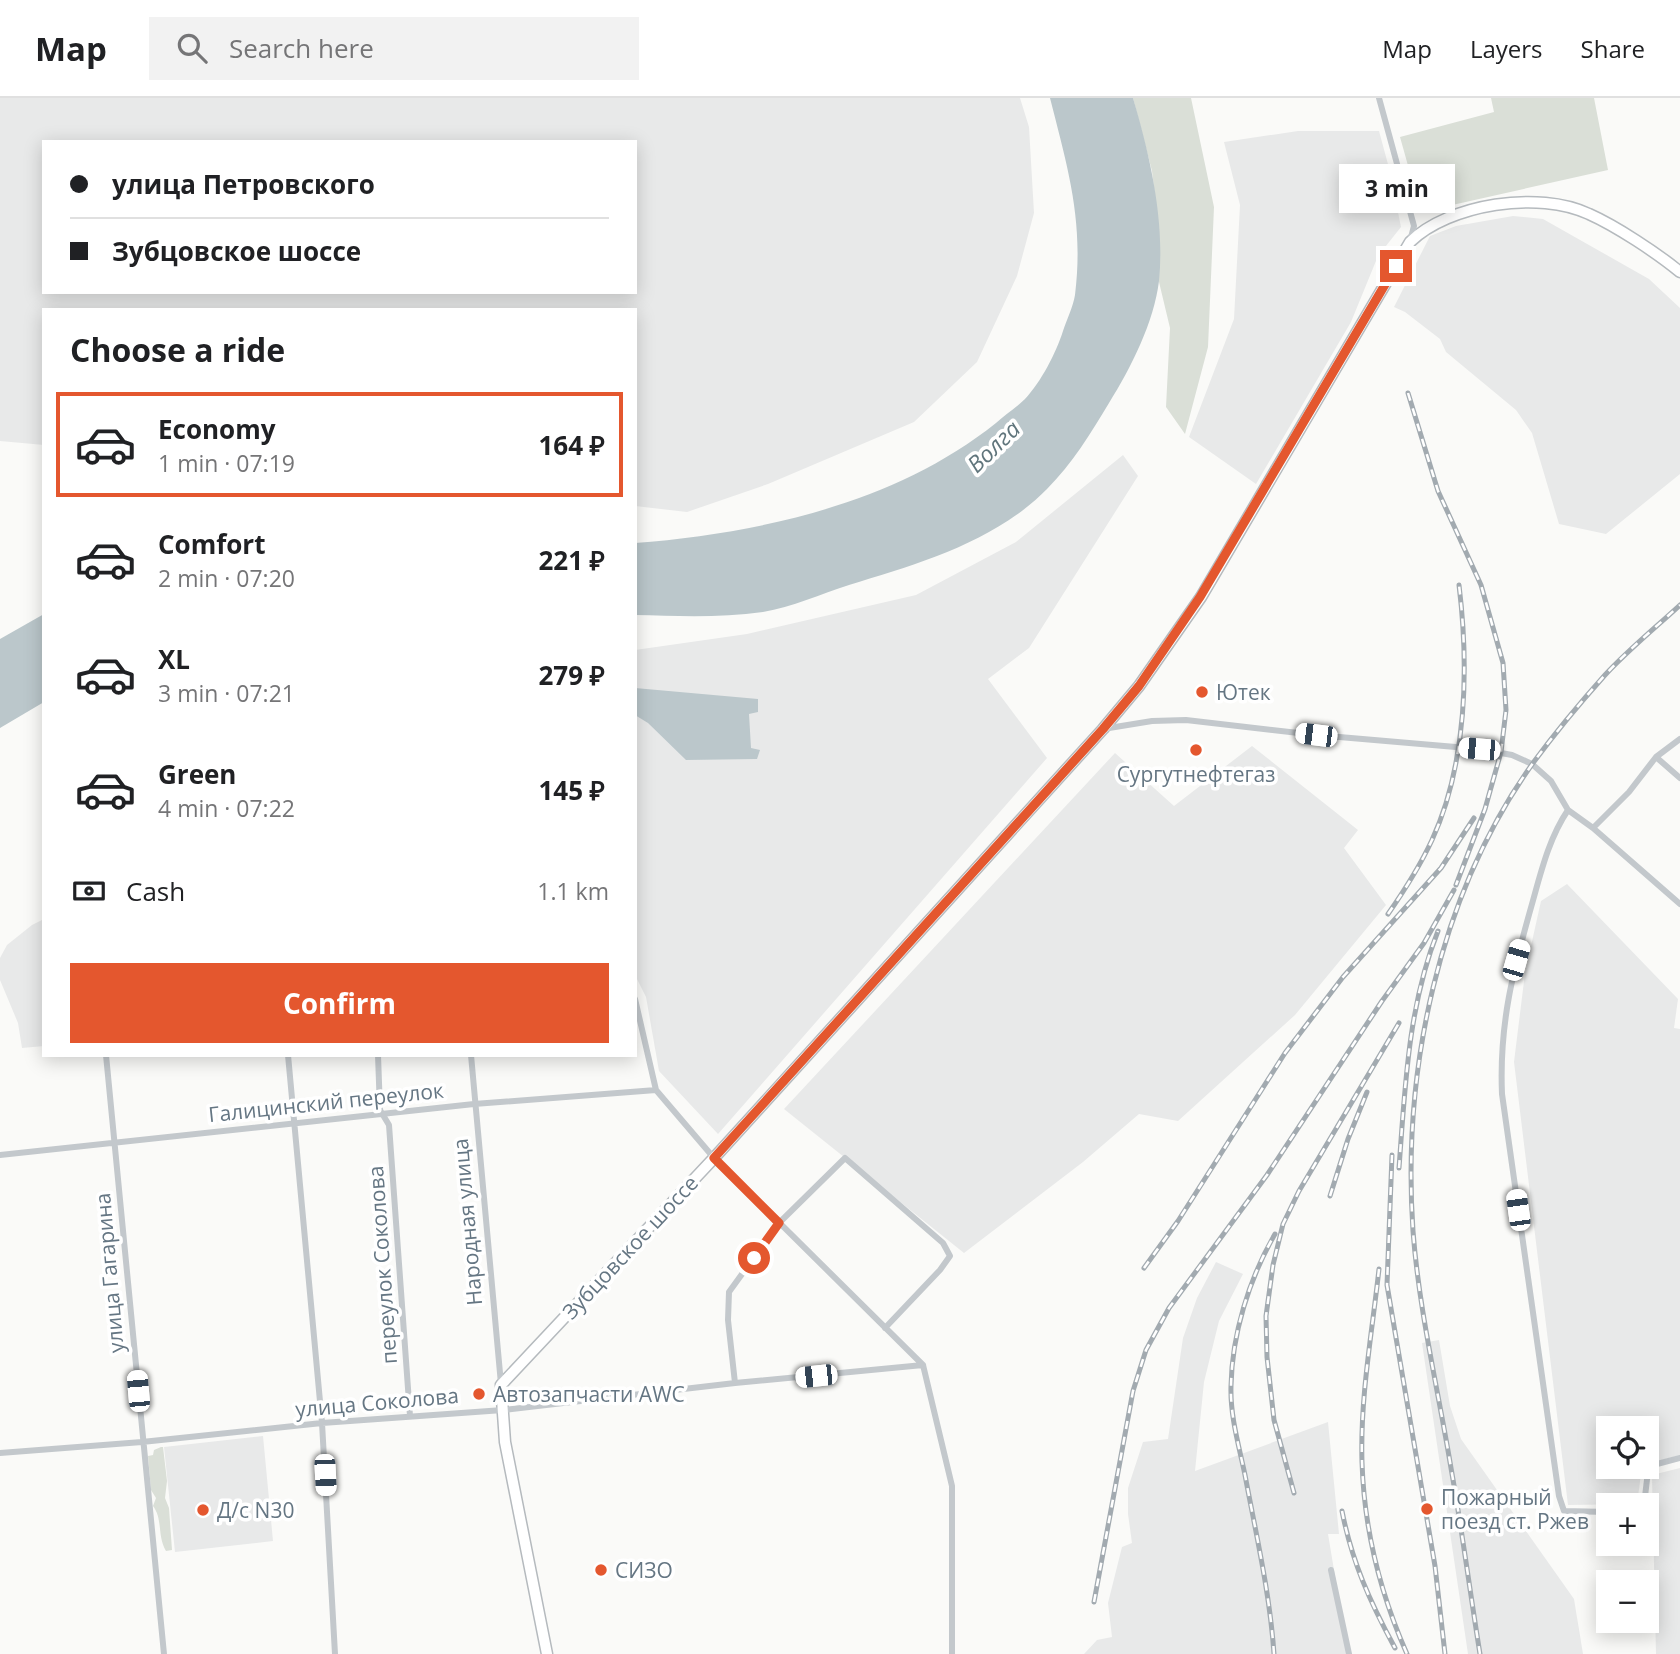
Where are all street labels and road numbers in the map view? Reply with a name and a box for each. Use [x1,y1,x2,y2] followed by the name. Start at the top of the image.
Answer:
[207,1076,445,1128] street label: Галицинский переулок
[446,1137,488,1307] street label: Народная улица
[361,1165,403,1365] street label: переулок Соколова
[556,1169,704,1325] street label: Зубцовское шоссе
[88,1192,130,1354] street label: улица Гагарина
[294,1381,460,1423] street label: улица Соколова

